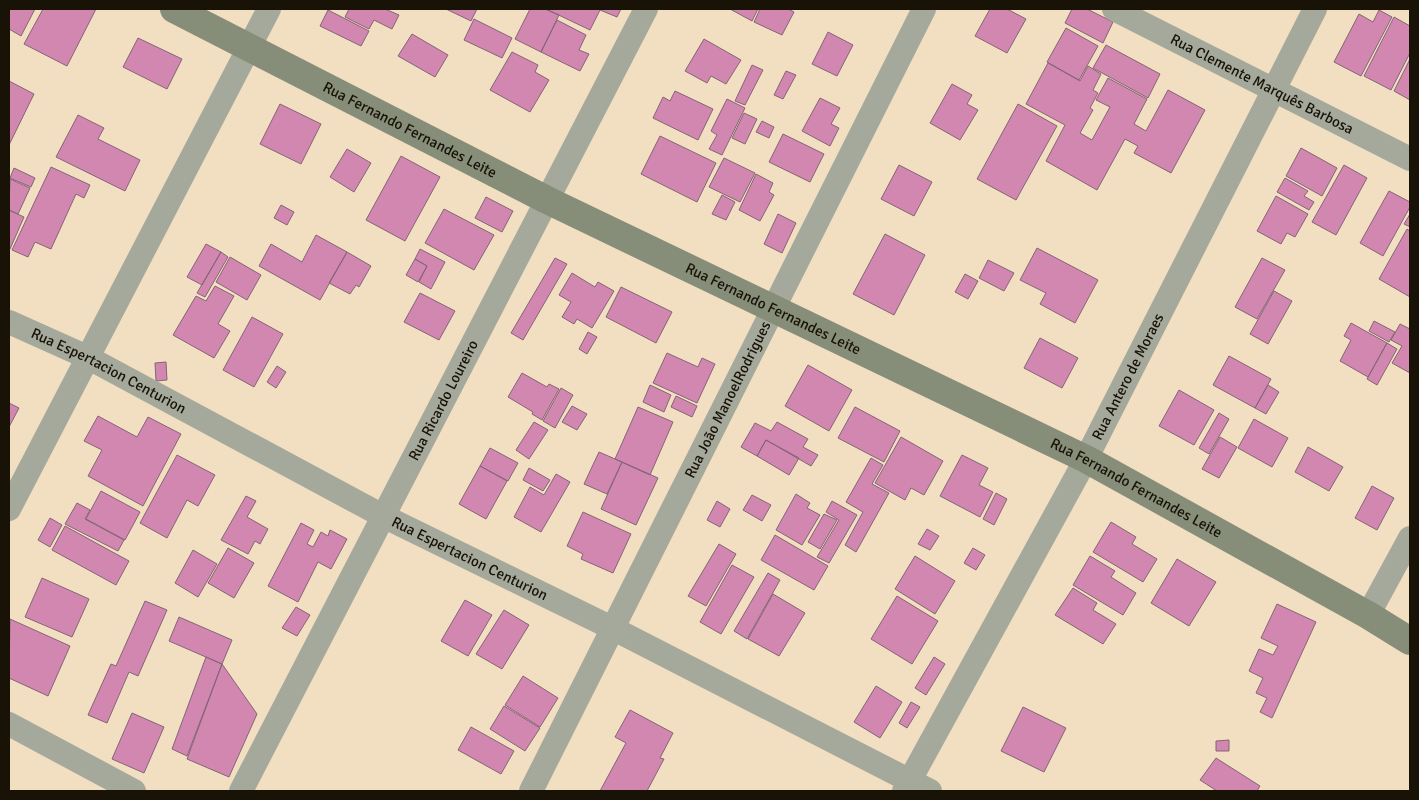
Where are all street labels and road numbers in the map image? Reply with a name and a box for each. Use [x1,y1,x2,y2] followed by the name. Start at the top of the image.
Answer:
[1167,30,1357,138] street label: Rua Clemente Marquês Barbosa
[320,78,500,182] street label: Rua Fernando Fernandes Leite
[682,259,864,359] street label: Rua Fernando Fernandes Leite
[1088,310,1168,443] street label: Rua Antero de Moraes
[681,318,775,481] street label: Rua João ManoelRodrigues
[28,324,189,418] street label: Rua Espertacion Centurion
[405,337,482,464] street label: Rua Ricardo Loureiro
[1047,434,1225,542] street label: Rua Fernando Fernandes Leite
[389,513,551,604] street label: Rua Espertacion Centurion

